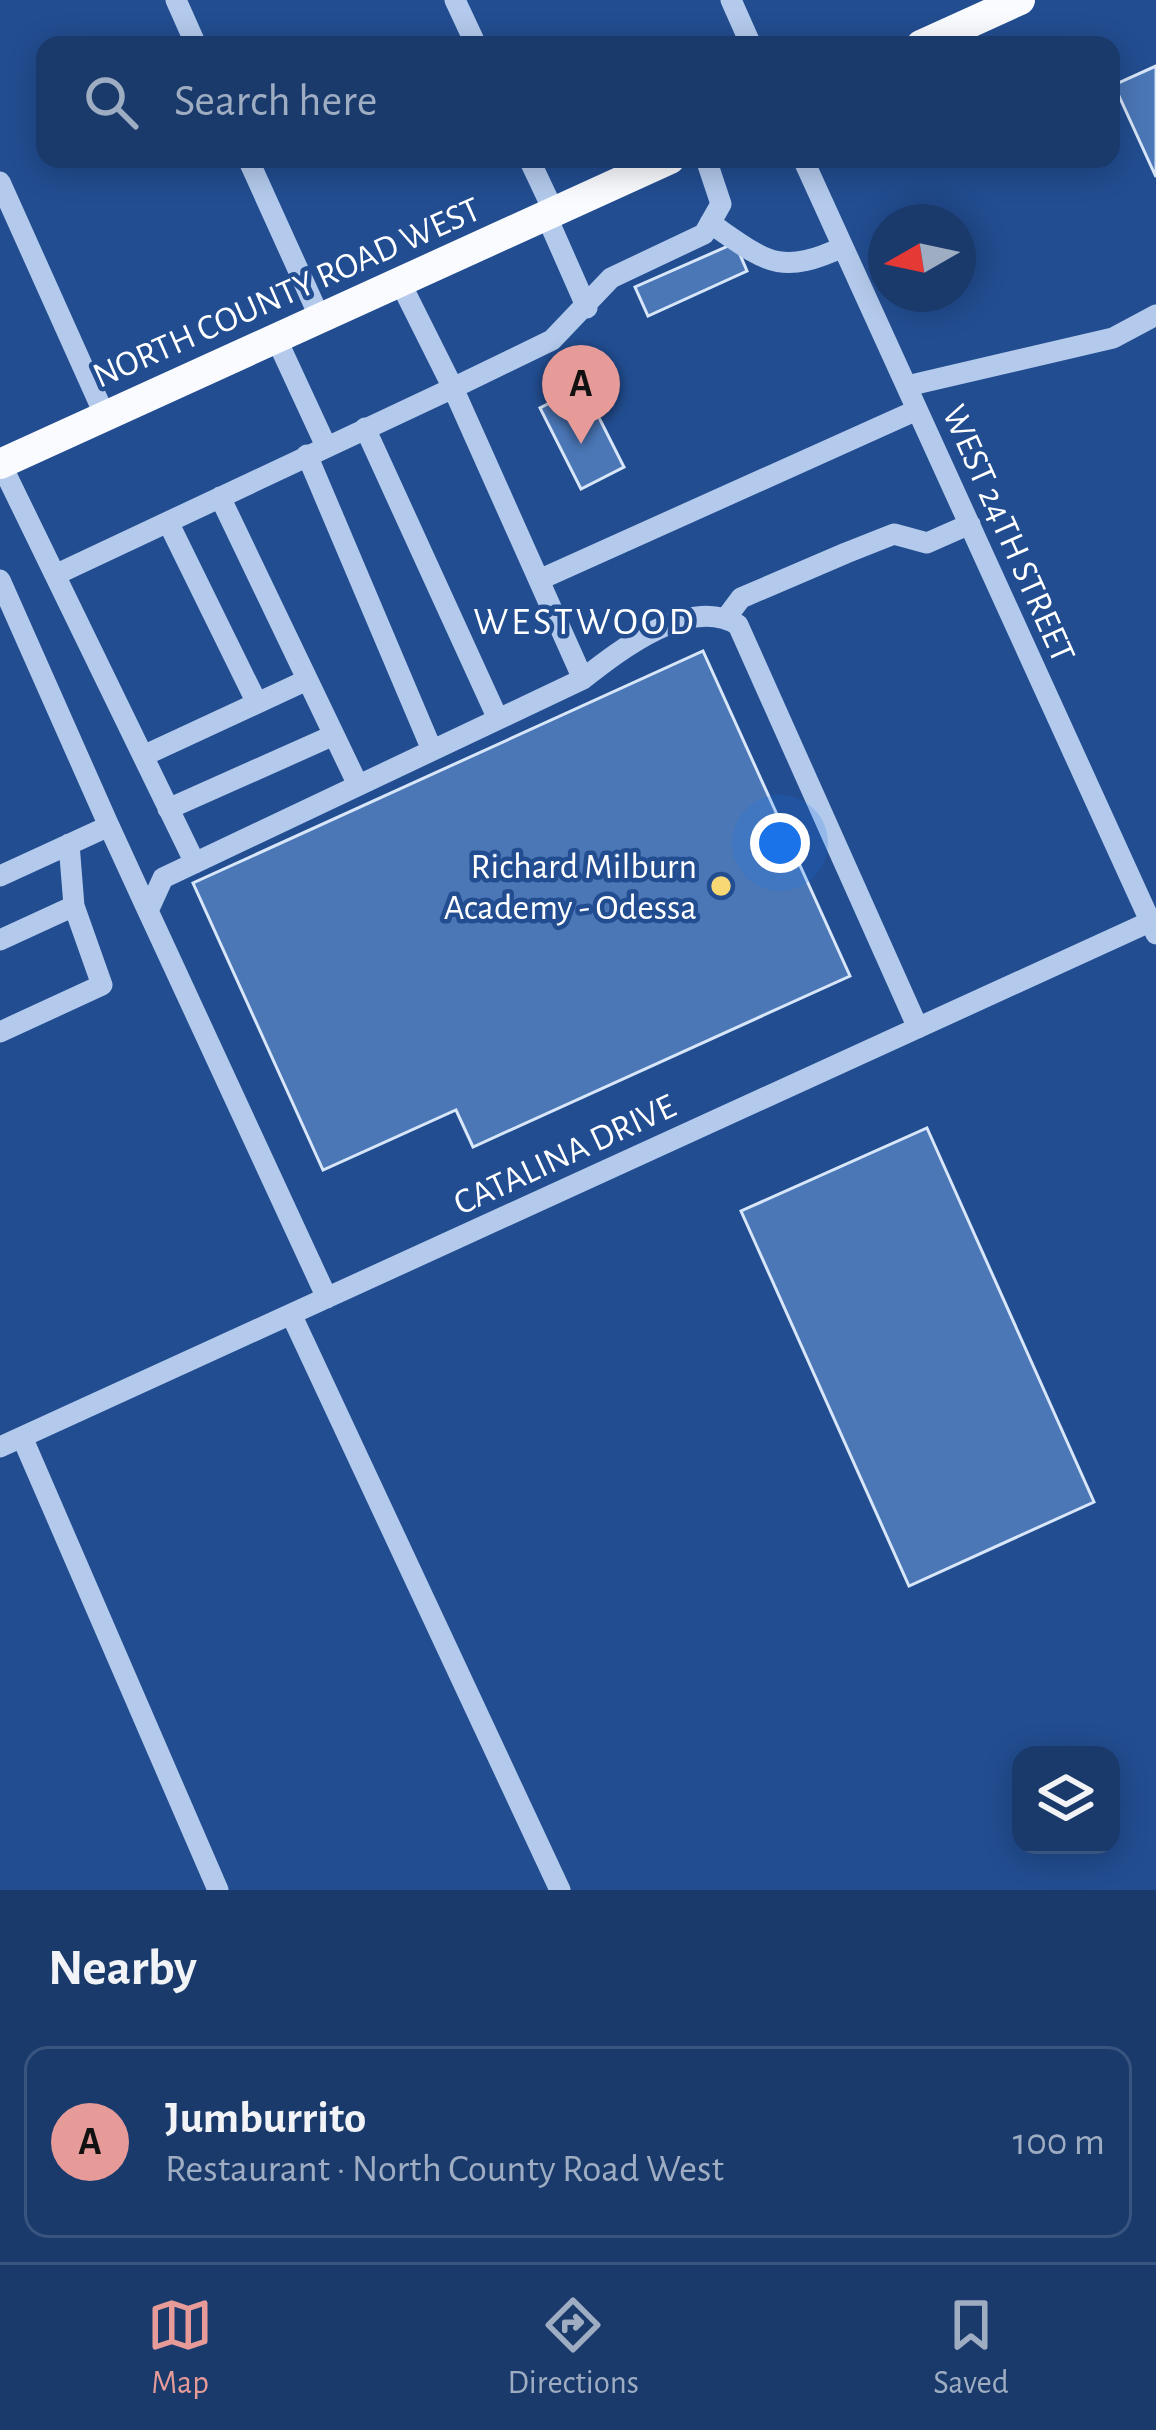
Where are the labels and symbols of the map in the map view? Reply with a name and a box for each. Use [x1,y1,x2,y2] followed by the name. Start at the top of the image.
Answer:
[88,191,486,395] street label: NORTH COUNTY ROAD WEST
[868,204,976,312] north arrow
[542,345,620,444] pin: A
[935,400,1081,668] street label: WEST 24TH STREET
[473,603,697,642] district label: WESTWOOD
[750,813,810,873] your location
[444,849,697,926] place label: Richard Milburn Academy - Odessa
[708,873,734,899] marker: Richard Milburn Academy - Odessa
[449,1088,681,1222] street label: CATALINA DRIVE

